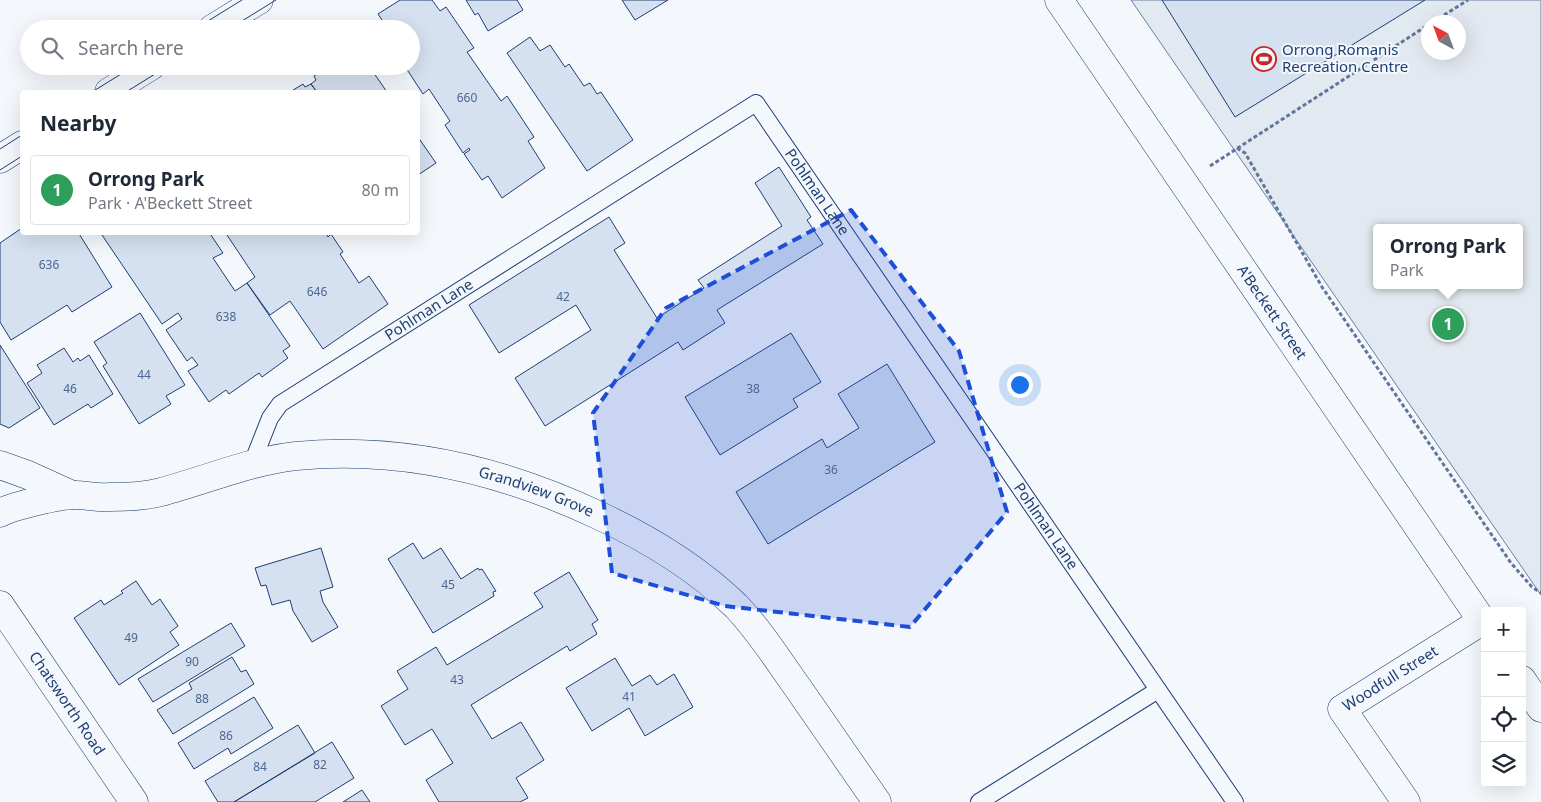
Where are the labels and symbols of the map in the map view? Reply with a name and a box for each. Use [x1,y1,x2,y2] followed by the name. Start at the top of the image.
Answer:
[1421,15,1466,60] north arrow
[1282,39,1408,76] place label: Orrong Romanis Recreation Centre
[1251,46,1277,72] sports icon: Orrong Romanis Recreation Centre
[457,89,477,106] house number: 660
[781,144,855,239] street label: Pohlman Lane
[39,256,59,273] house number: 636
[1233,260,1312,364] street label: A'Beckett Street
[380,274,476,344] street label: Pohlman Lane
[307,283,327,300] house number: 646
[556,288,570,305] house number: 42
[1432,305,1464,343] pin: 1
[216,308,236,325] house number: 638
[137,366,151,383] house number: 44
[1007,372,1033,398] your location
[63,380,77,397] house number: 46
[746,380,760,397] house number: 38
[477,461,597,521] street label: Grandview Grove
[824,461,838,478] house number: 36
[1010,478,1084,573] street label: Pohlman Lane
[441,576,455,593] house number: 45
[124,629,138,646] house number: 49
[1338,640,1442,715] street label: Woodfull Street
[25,647,110,759] street label: Chatsworth Road
[185,653,199,670] house number: 90
[450,671,464,688] house number: 43
[622,688,636,705] house number: 41
[195,690,209,707] house number: 88
[219,727,233,744] house number: 86
[313,756,327,773] house number: 82
[253,758,267,775] house number: 84

